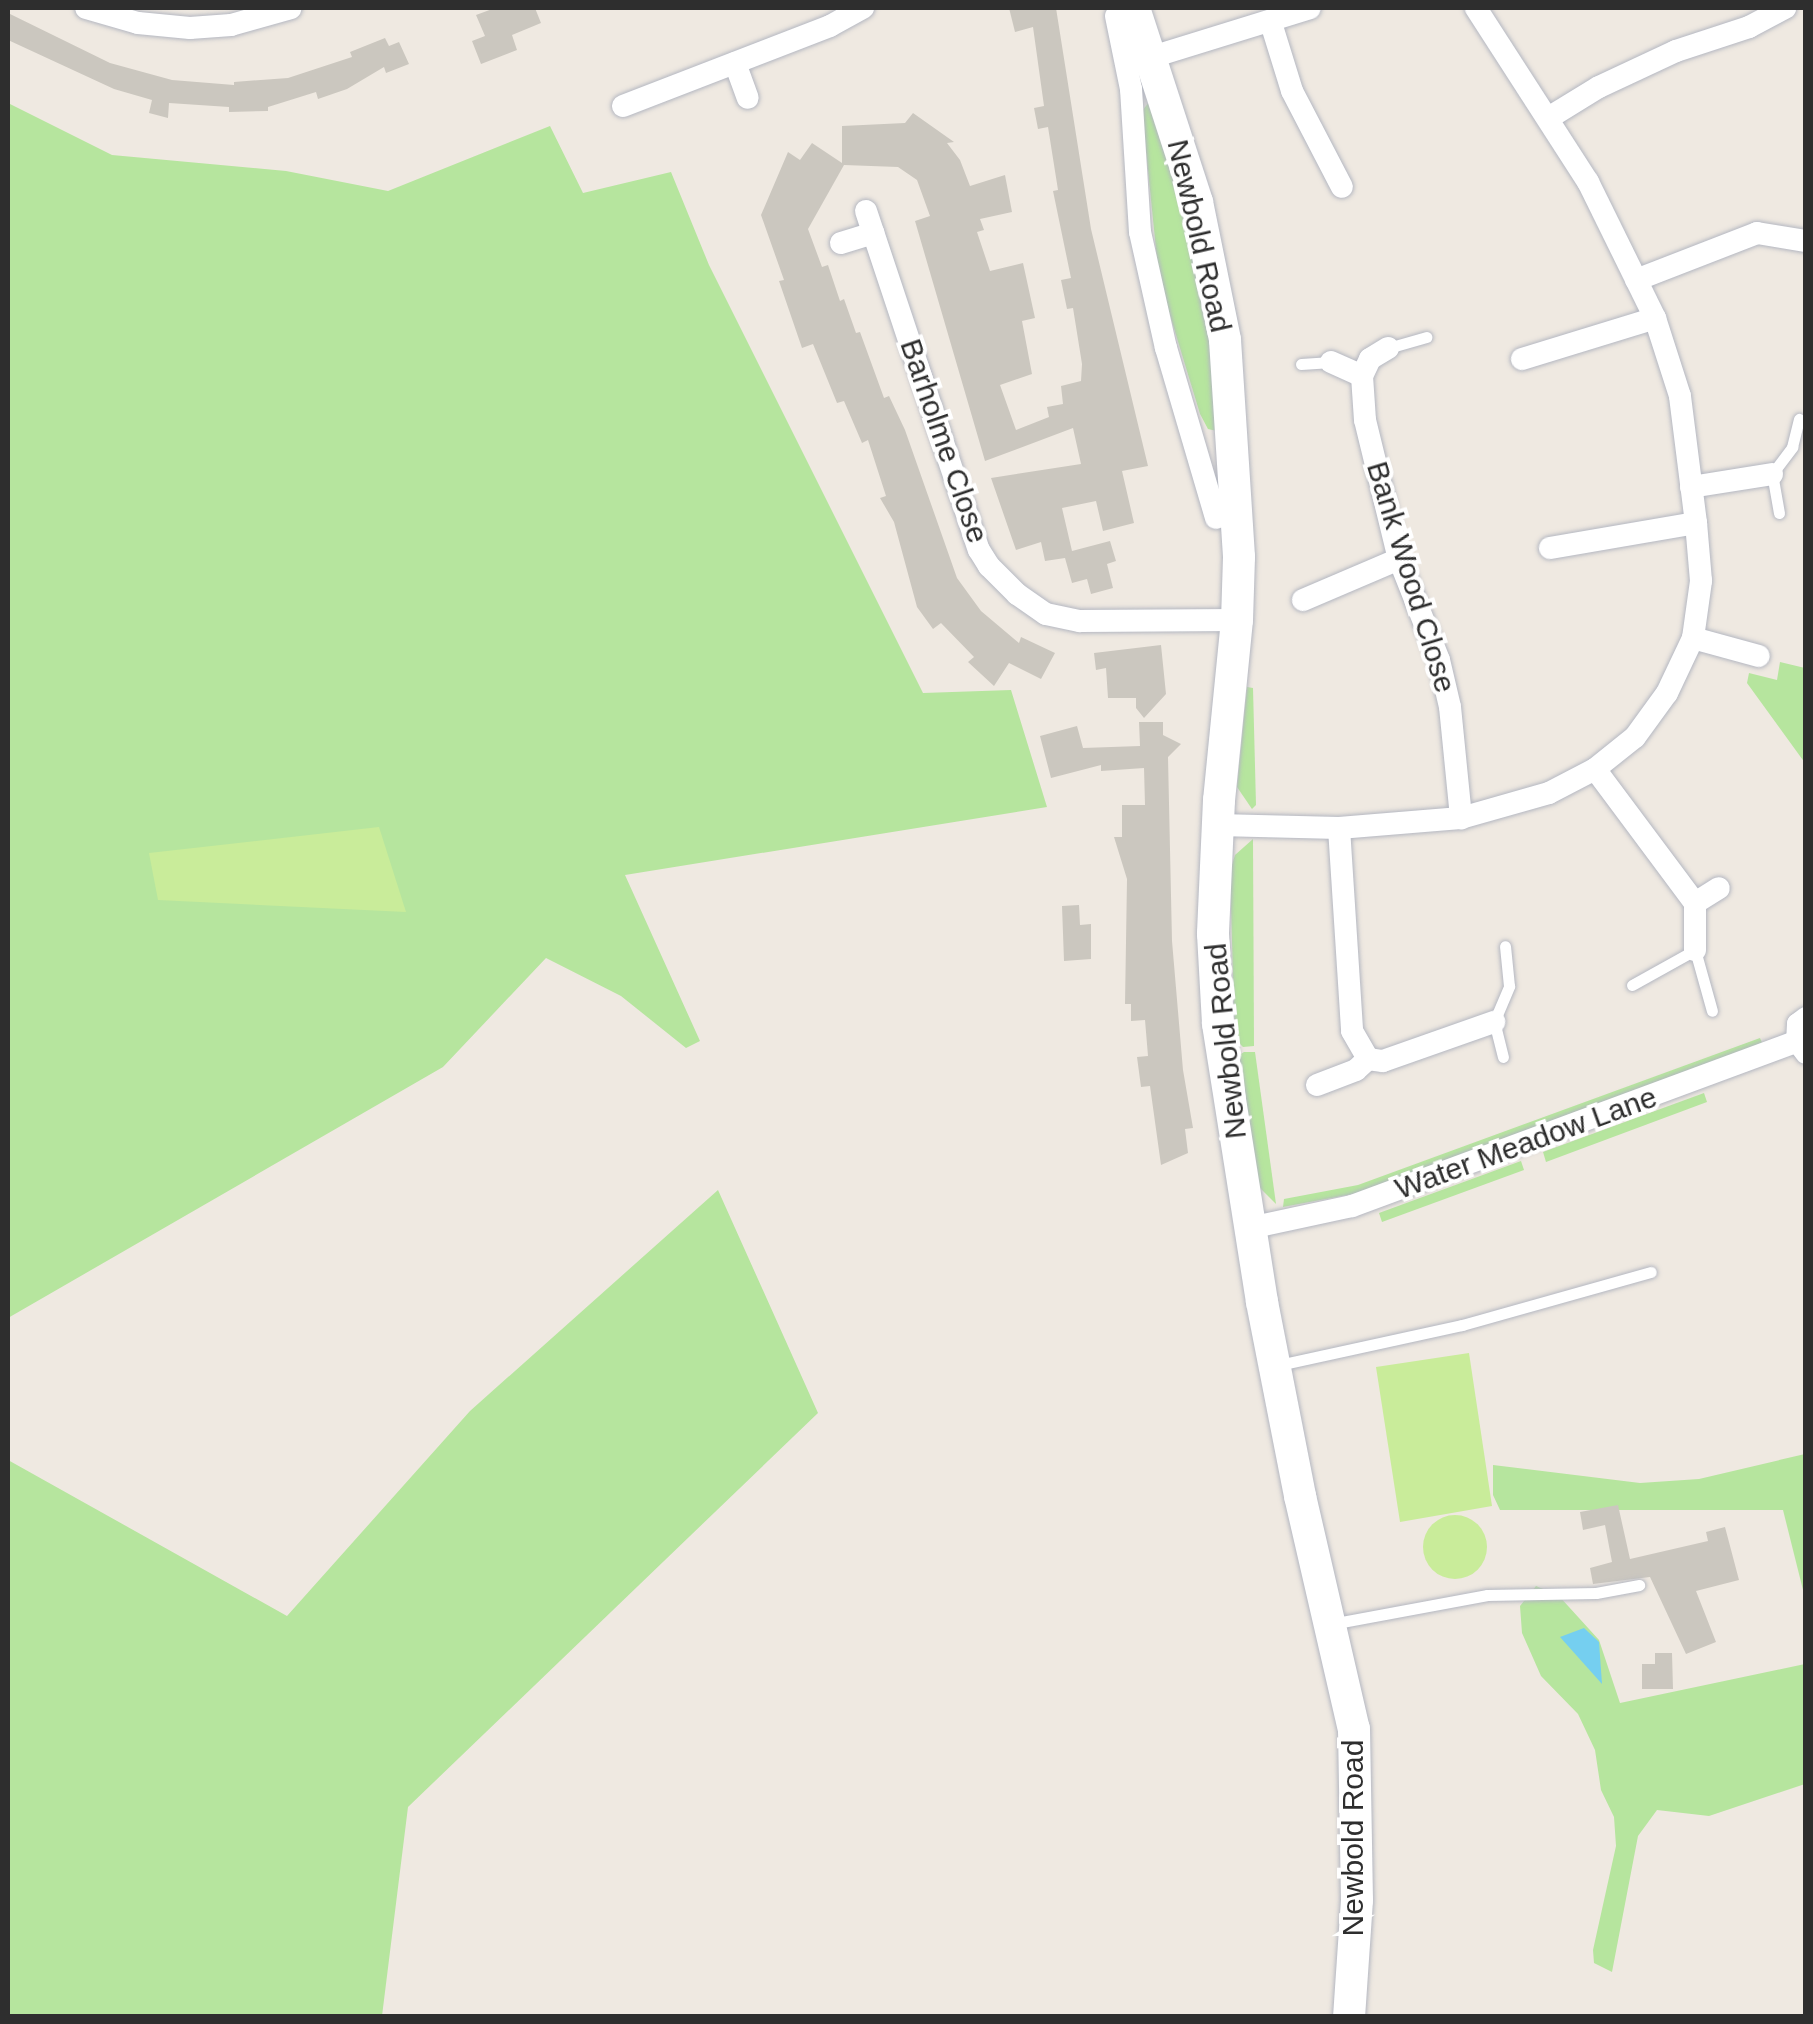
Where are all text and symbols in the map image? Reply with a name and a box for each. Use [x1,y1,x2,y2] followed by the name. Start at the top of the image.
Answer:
[1159,136,1239,336] street label: Newbold Road
[892,334,996,548] street label: Barholme Close
[1359,457,1463,697] street label: Bank Wood Close
[1198,941,1254,1141] street label: Newbold Road
[1390,1079,1662,1207] street label: Water Meadow Lane
[1335,1740,1371,1936] street label: Newbold Road

